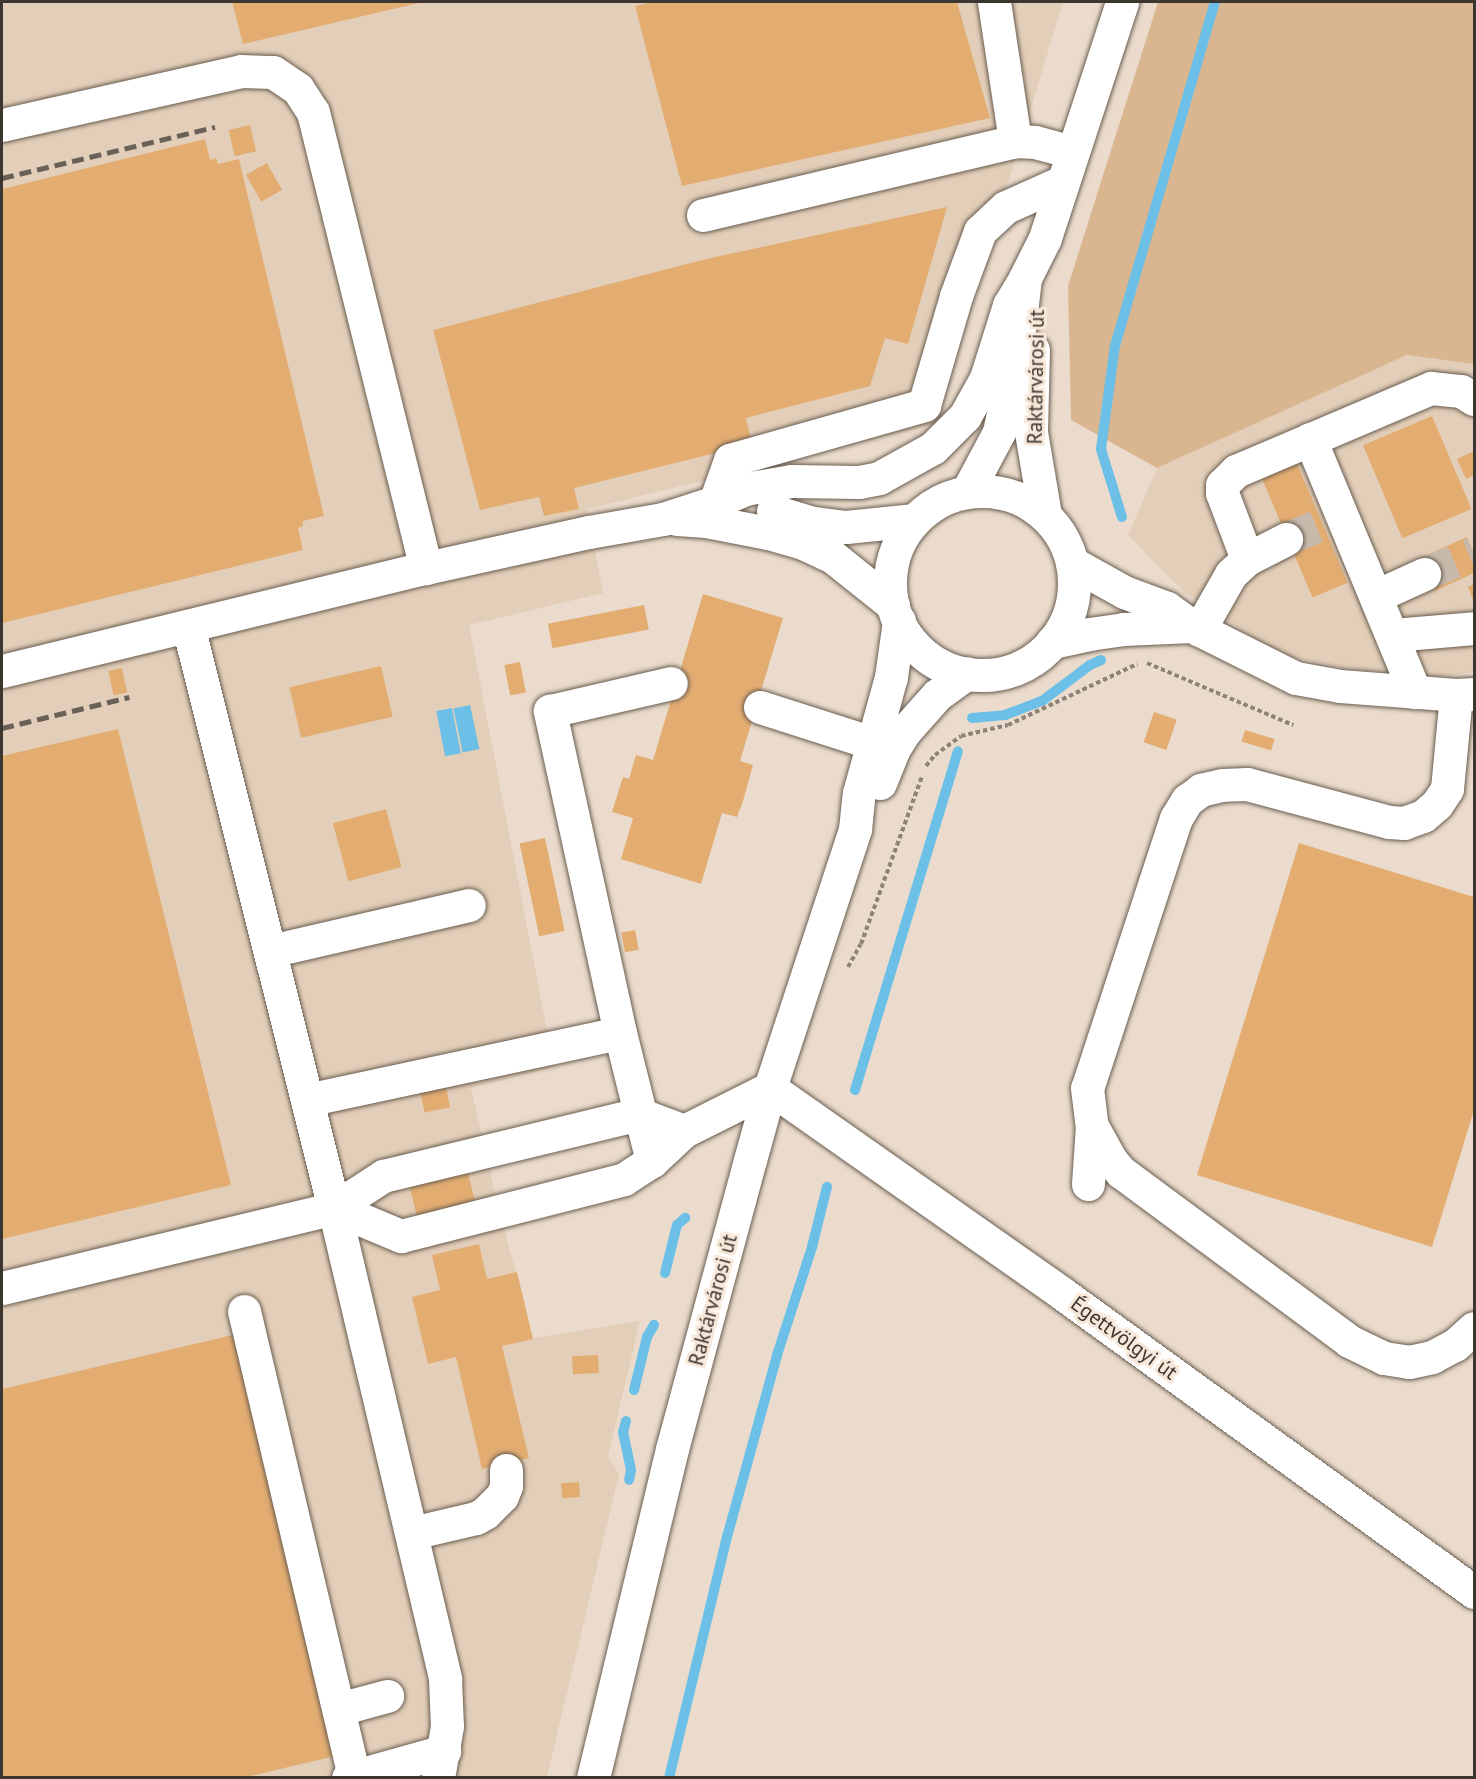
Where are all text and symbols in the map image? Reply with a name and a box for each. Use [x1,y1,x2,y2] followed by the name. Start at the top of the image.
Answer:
[1022,309,1050,445] street label: Raktárvárosi út
[683,1232,743,1368] street label: Raktárvárosi út
[1066,1291,1182,1385] street label: Égettvölgyi út

